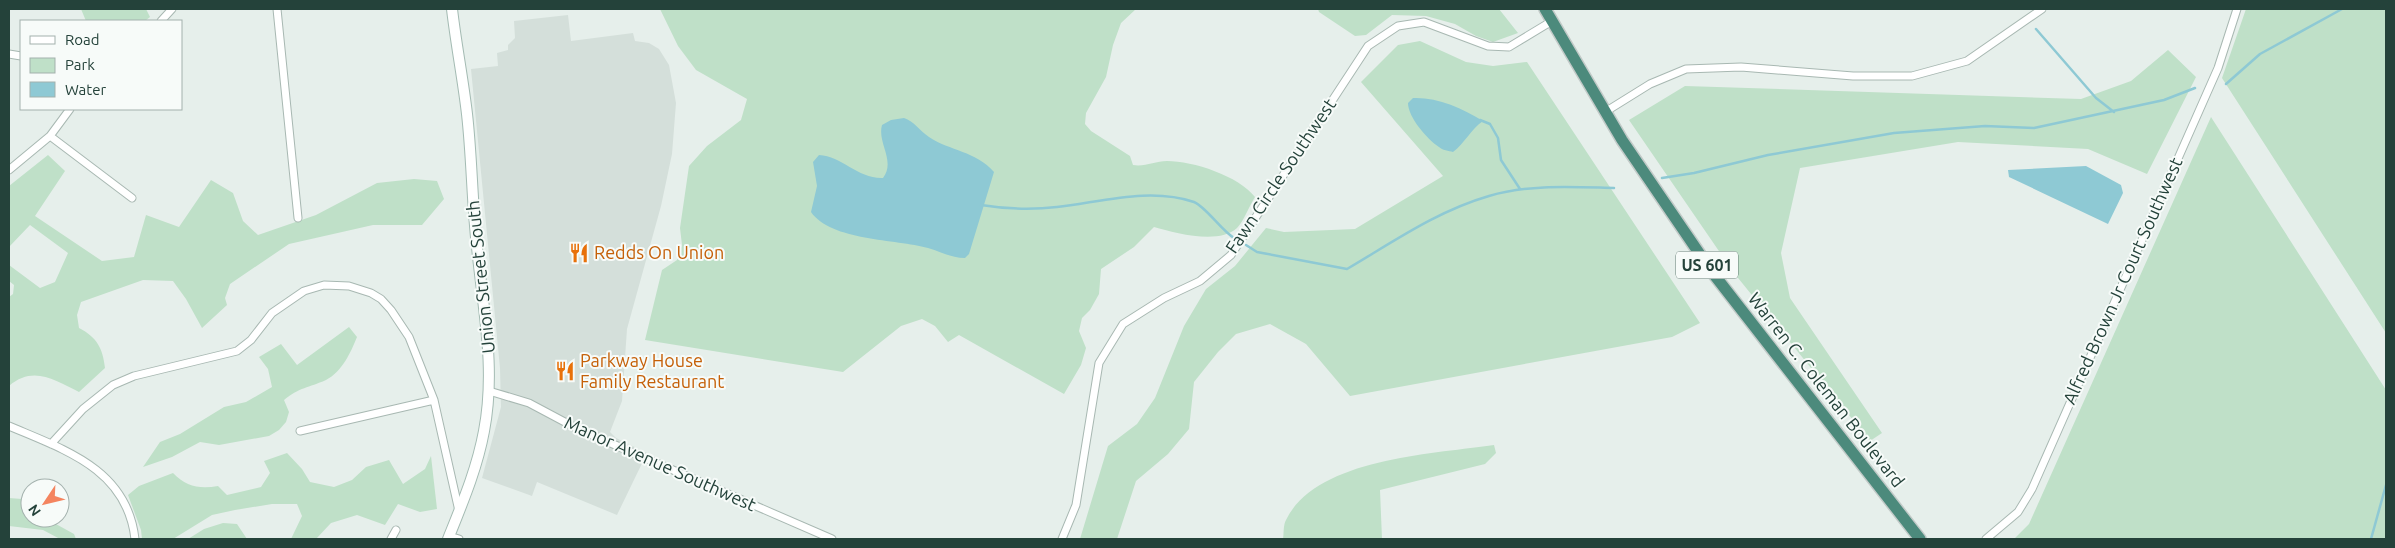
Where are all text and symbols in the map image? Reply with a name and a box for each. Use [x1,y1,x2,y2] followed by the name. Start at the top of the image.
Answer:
[20,20,182,110] legend
[65,31,100,48] text: Road
[65,56,95,73] text: Park
[65,81,106,98] text: Water
[1221,94,1339,257] street label: Fawn Circle Southwest
[2058,154,2186,407] street label: Alfred Brown Jr Court Southwest
[462,200,498,355] street label: Union Street South
[568,242,590,264] restaurant icon: Redds On Union
[594,242,724,262] place label: Redds On Union
[1676,252,1738,278] road number: US 601
[1745,288,1909,491] street label: Warren C. Coleman Boulevard
[580,350,724,391] place label: Parkway House Family Restaurant
[554,360,576,382] restaurant icon: Parkway House Family Restaurant
[561,412,759,514] street label: Manor Avenue Southwest
[20,478,70,528] north arrow
[25,502,44,519] text: N

